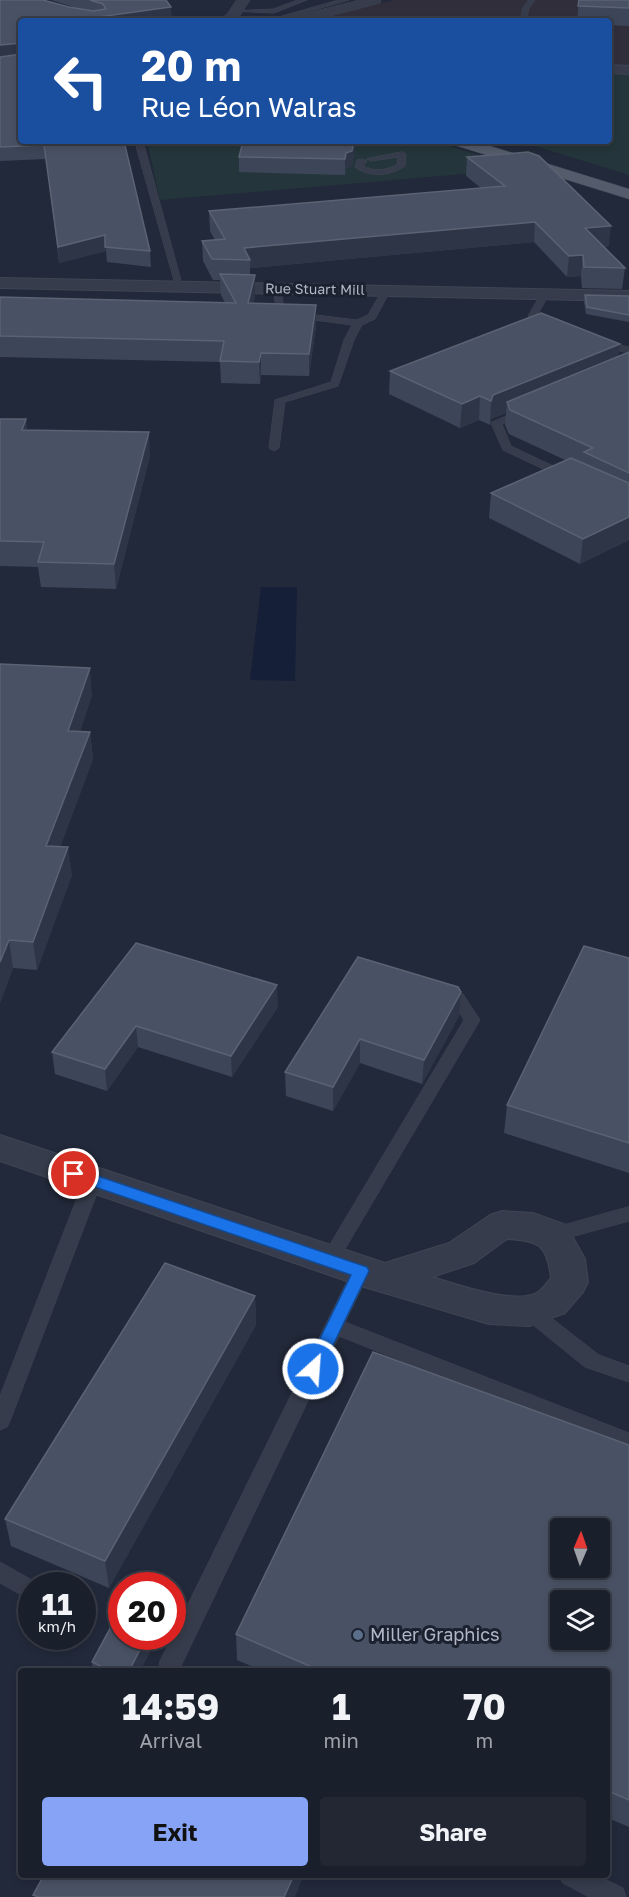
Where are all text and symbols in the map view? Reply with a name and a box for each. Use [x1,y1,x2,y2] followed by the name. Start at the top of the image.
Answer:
[141,40,241,90] text: 20 m
[42,42,120,120] icon: left
[141,91,356,123] text: Rue Léon Walras
[265,279,365,298] street label: Rue Stuart Mill
[48,1148,99,1199] pin
[57,1157,90,1190] icon: arrive
[281,1337,345,1401] position arrow
[550,1518,610,1578] north arrow
[550,1518,610,1650] map controls
[108,1572,186,1650] speed limit sign: 20
[42,1586,72,1622] text: 11
[550,1590,610,1650] button: layers
[38,1617,76,1635] text: km/h
[370,1623,500,1645] place label: Miller Graphics
[351,1628,365,1642] marker: Miller Graphics
[122,1685,219,1728] text: 14:59
[332,1685,350,1728] text: 1
[463,1685,506,1728] text: 70
[139,1728,202,1752] text: Arrival
[323,1728,359,1752] text: min
[476,1728,493,1752] text: m
[42,1797,308,1866] button: Exit
[320,1797,586,1866] button: Share

